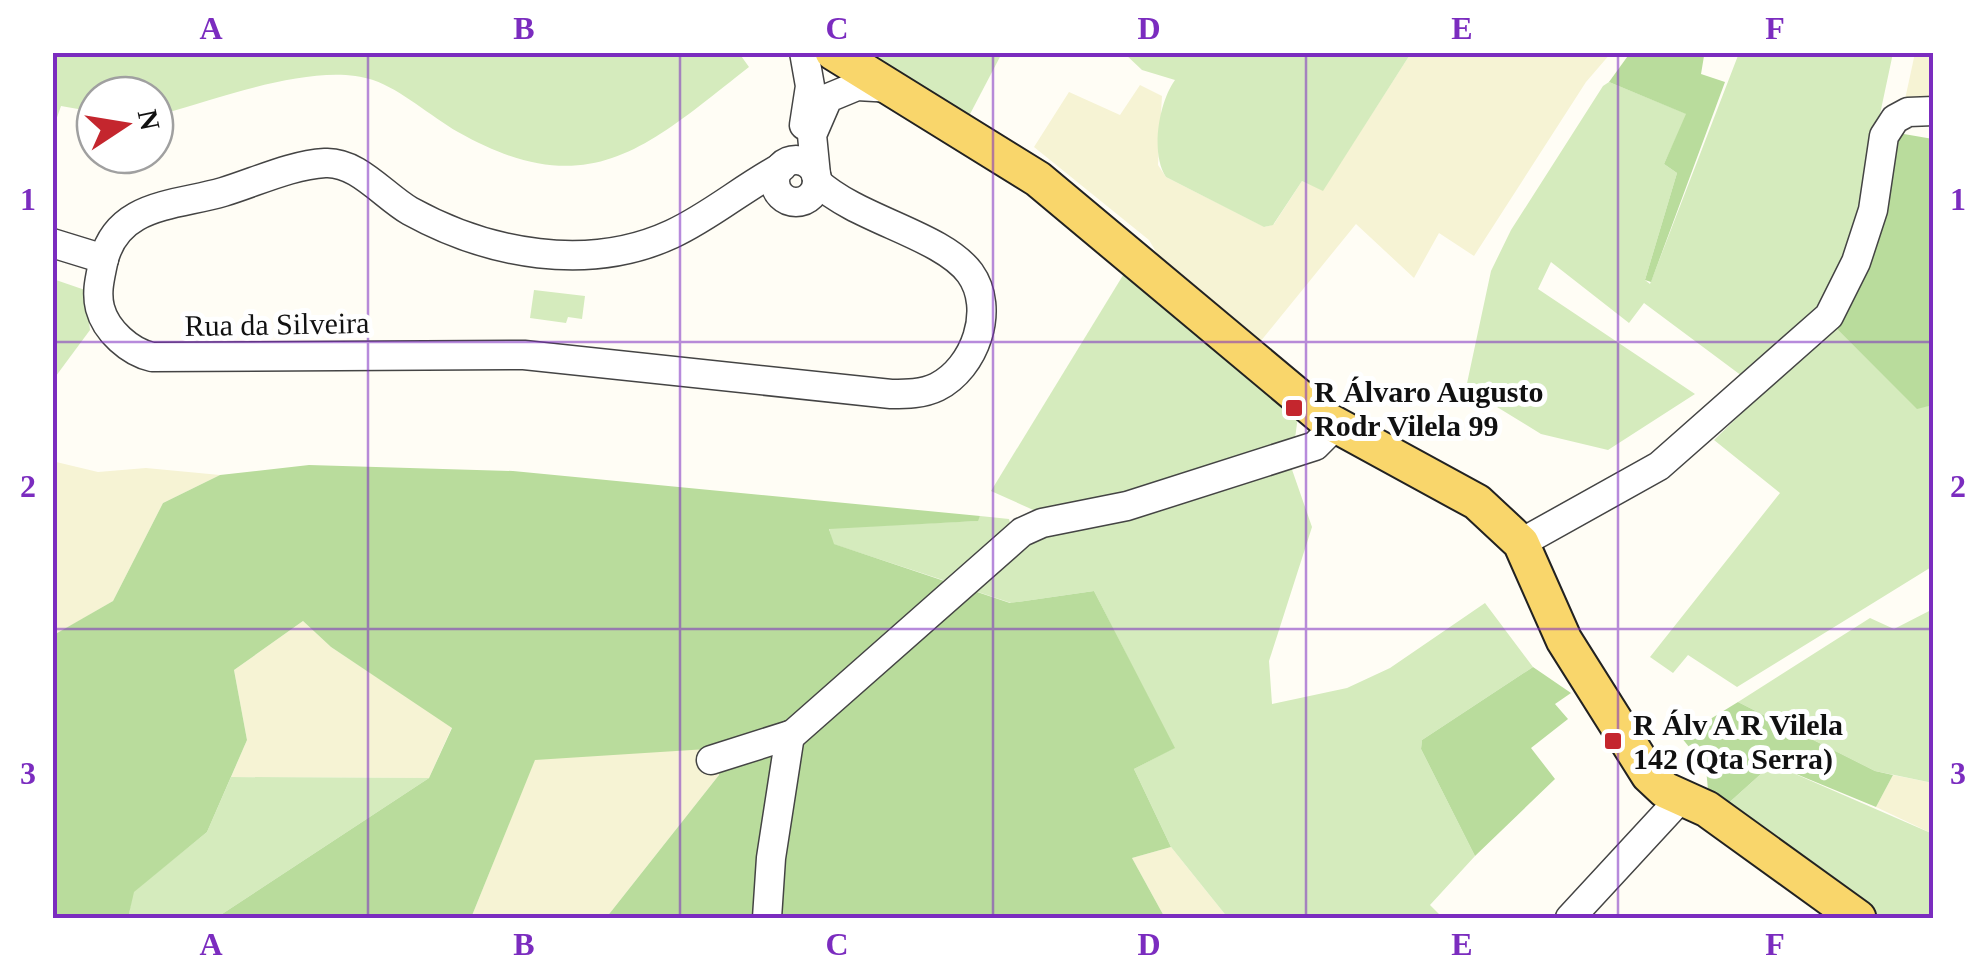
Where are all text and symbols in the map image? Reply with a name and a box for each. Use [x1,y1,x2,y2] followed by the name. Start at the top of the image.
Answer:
[199,10,223,46] text: A
[513,10,535,46] text: B
[825,10,849,46] text: C
[1137,10,1161,46] text: D
[1451,10,1473,46] text: E
[1765,10,1785,46] text: F
[75,75,175,175] north arrow
[132,107,166,133] text: N
[20,181,36,217] text: 1
[1950,181,1966,217] text: 1
[184,306,370,342] street label: Rua da Silveira
[1314,375,1543,442] place label: R Álvaro Augusto Rodr Vilela 99
[1283,397,1305,419] marker: R Álvaro Augusto Rodr Vilela 99
[20,468,36,504] text: 2
[1950,468,1966,504] text: 2
[1633,708,1843,776] place label: R Álv A R Vilela 142 (Qta Serra)
[1602,730,1624,752] marker: R Álv A R Vilela 142 (Qta Serra)
[20,755,36,791] text: 3
[1950,755,1966,791] text: 3
[199,926,223,962] text: A
[513,926,535,962] text: B
[825,926,849,962] text: C
[1137,926,1161,962] text: D
[1451,926,1473,962] text: E
[1765,926,1785,962] text: F

